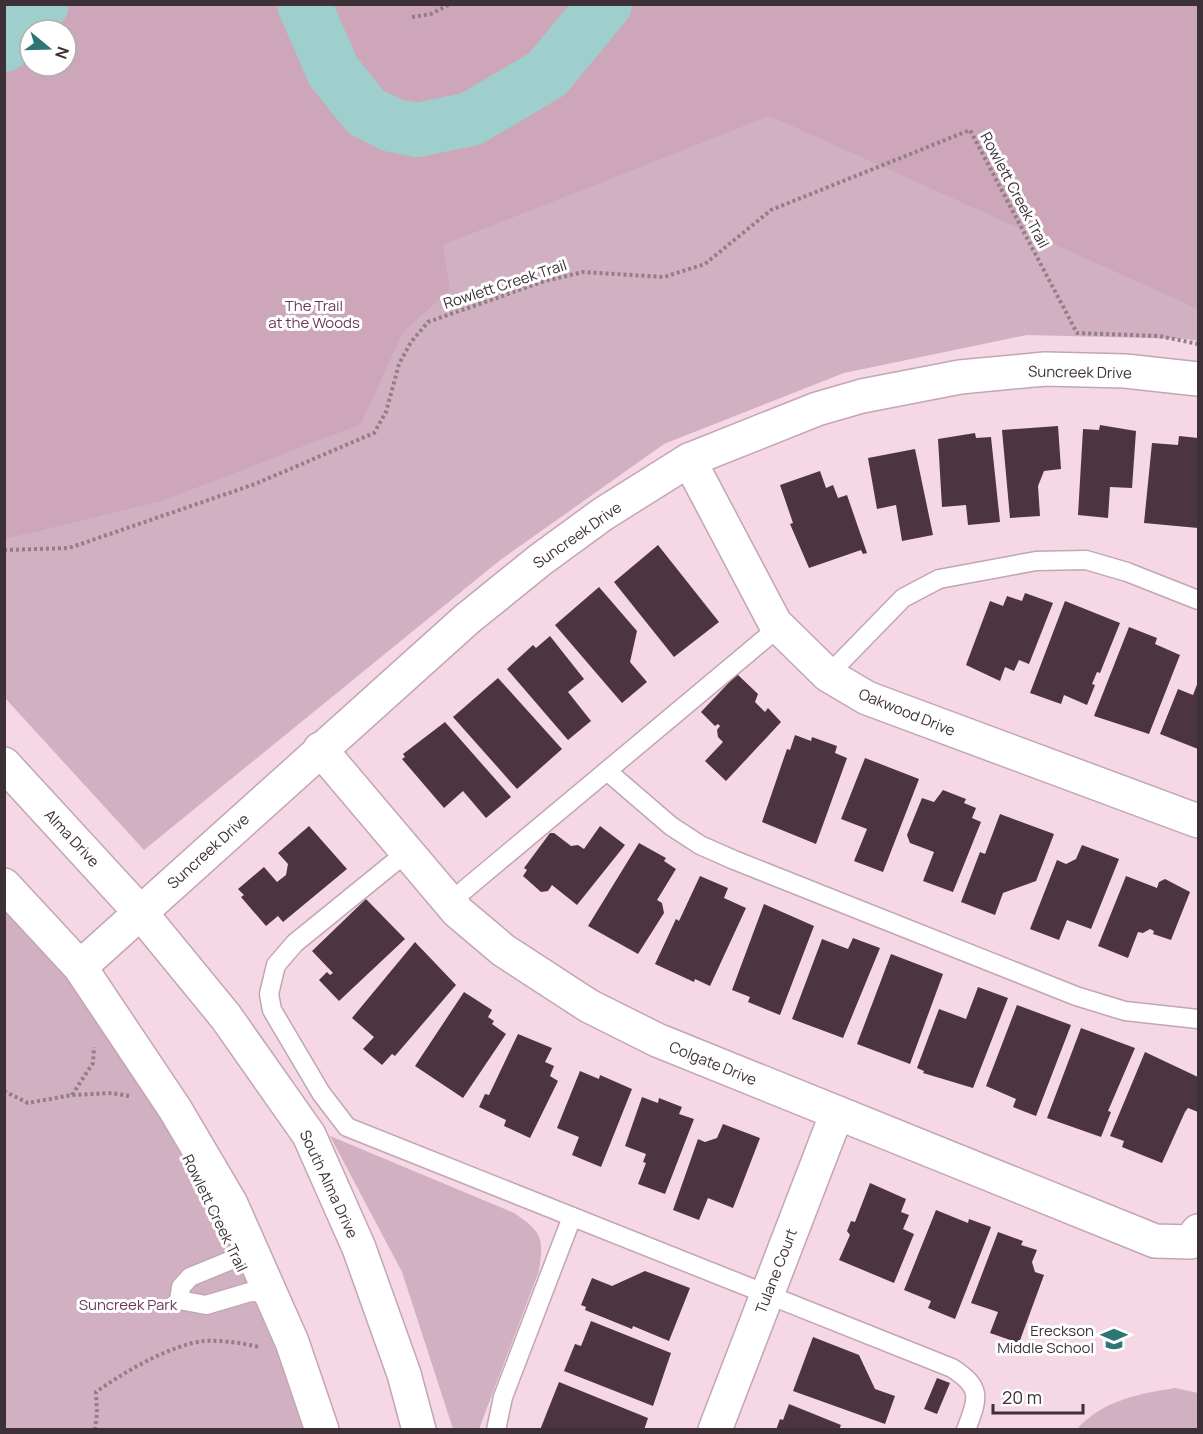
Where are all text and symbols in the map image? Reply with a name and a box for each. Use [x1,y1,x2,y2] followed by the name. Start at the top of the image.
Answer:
[18,18,78,78] north arrow
[50,44,74,62] text: N
[976,128,1054,252] street label: Rowlett Creek Trail
[441,254,569,314] street label: Rowlett Creek Trail
[268,295,360,333] park label: The Trail at the Woods
[1028,361,1132,383] street label: Suncreek Drive
[529,497,626,573] street label: Suncreek Drive
[856,683,959,741] street label: Oakwood Drive
[40,804,104,872] street label: Alma Drive
[162,808,254,893] street label: Suncreek Drive
[666,1036,760,1090] street label: Colgate Drive
[295,1127,363,1242] street label: South Alma Drive
[177,1151,253,1275] street label: Rowlett Creek Trail
[750,1225,802,1317] street label: Tulane Court
[79,1294,178,1315] park label: Suncreek Park
[997,1320,1094,1358] place label: Ereckson Middle School
[1099,1324,1129,1354] school or university icon: Ereckson Middle School
[993,1377,1083,1415] scale bar
[1002,1385,1042,1409] text: 20 m

